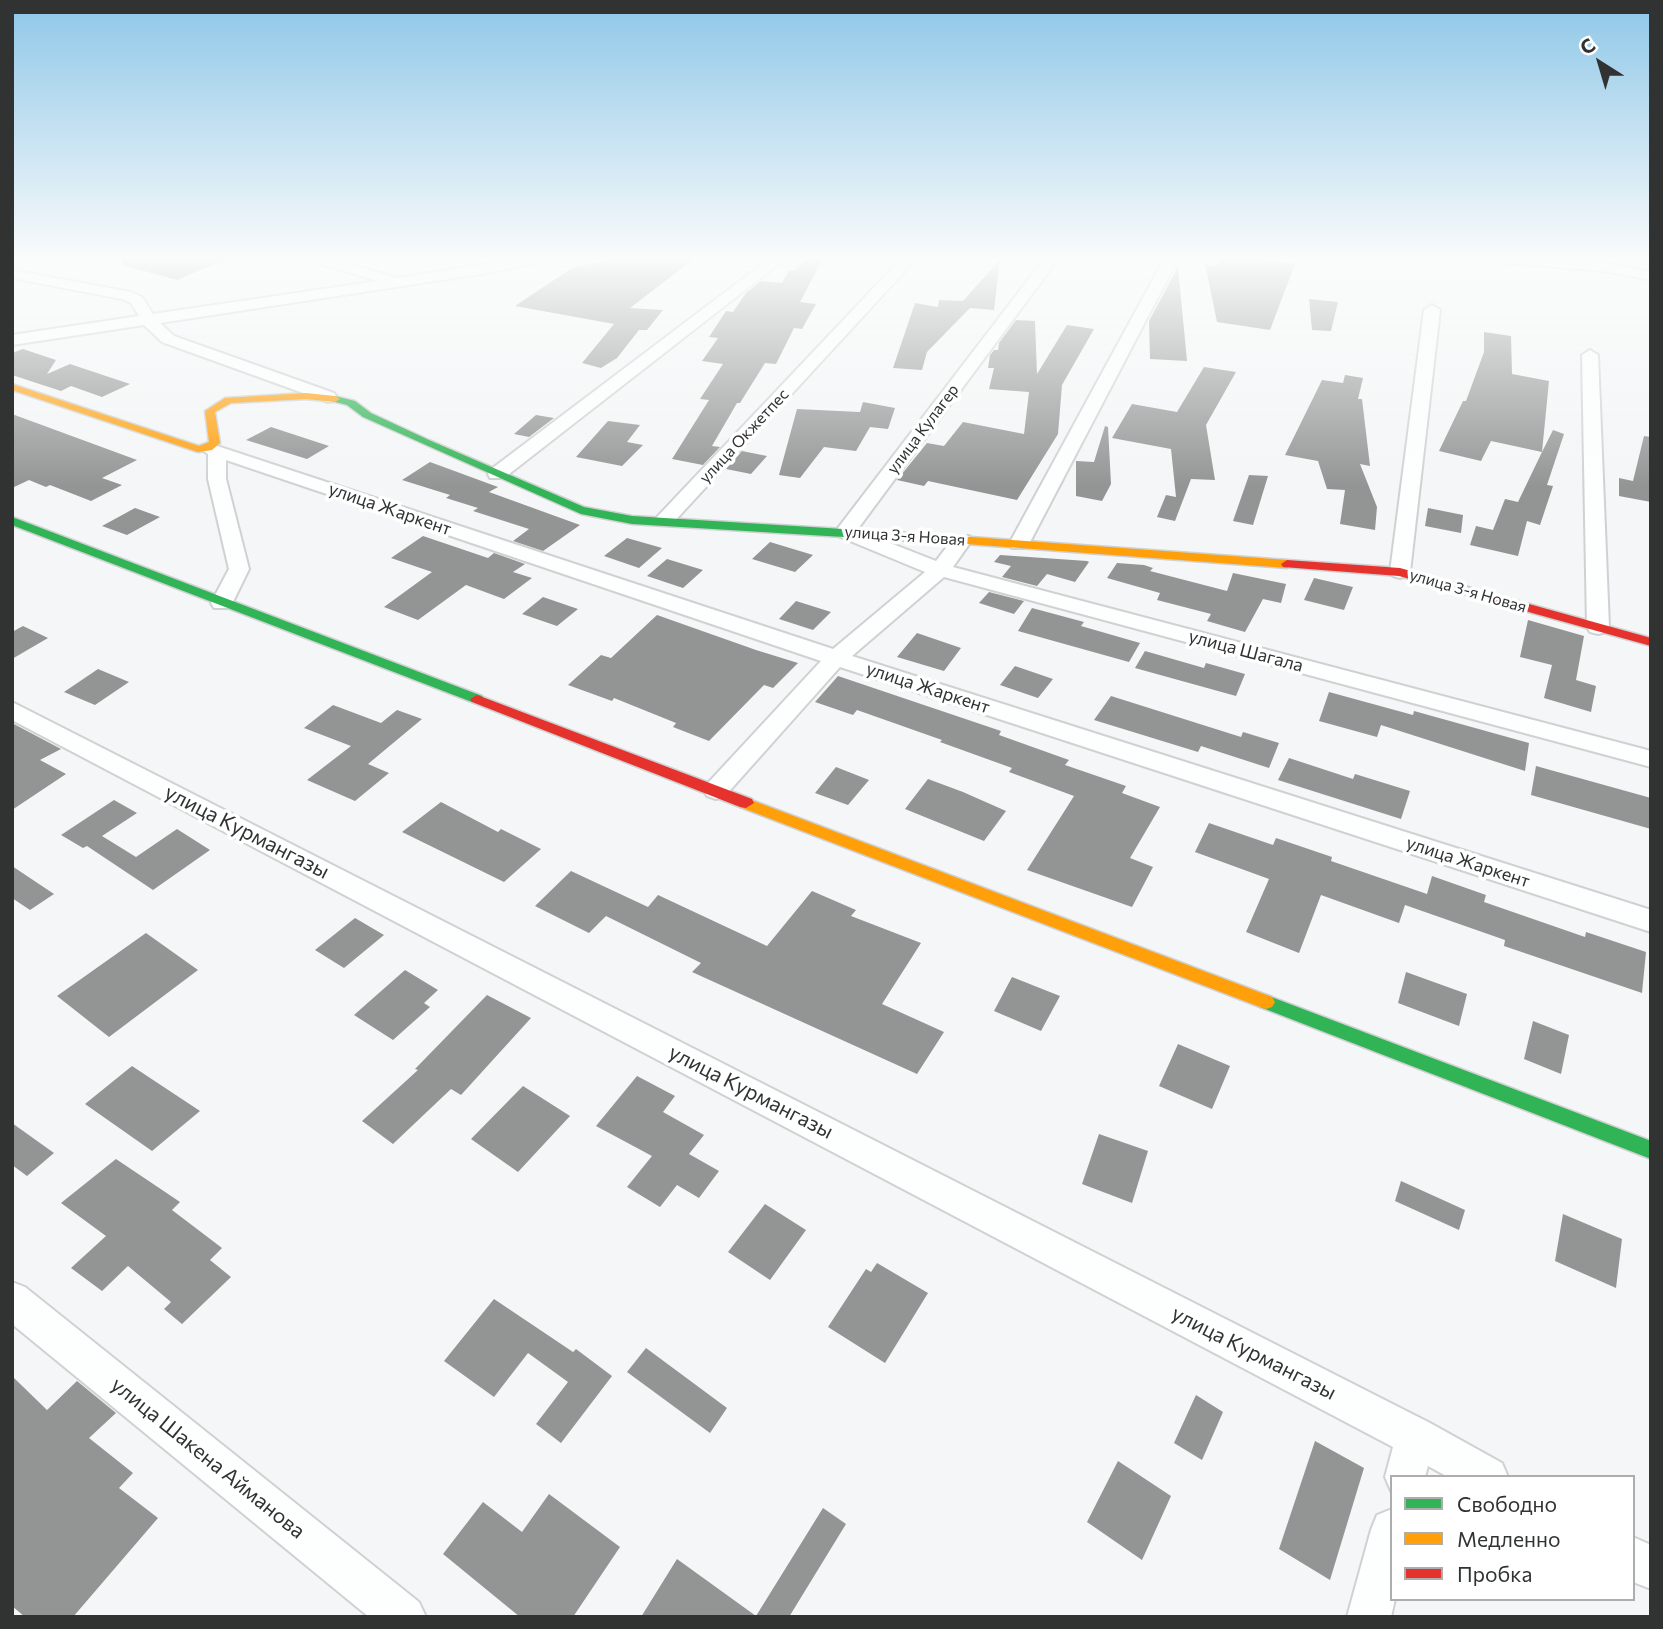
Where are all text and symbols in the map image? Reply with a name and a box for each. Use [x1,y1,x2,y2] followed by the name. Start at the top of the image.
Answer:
[1565,28,1635,98] north arrow
[1575,33,1599,59] text: С
[883,380,963,478] street label: улица Кулагер
[695,385,793,487] street label: улица Окжетпес
[326,478,454,540] street label: улица Жаркент
[844,522,966,550] street label: улица 3-я Новая
[1407,565,1529,617] street label: улица 3-я Новая
[1186,625,1306,677] street label: улица Шагала
[864,658,992,718] street label: улица Жаркент
[161,780,333,884] street label: улица Курмангазы
[1404,832,1532,892] street label: улица Жаркент
[665,1040,837,1144] street label: улица Курмангазы
[1168,1301,1340,1405] street label: улица Курмангазы
[106,1372,310,1544] street label: улица Шакена Айманова
[1390,1475,1635,1601] legend
[1457,1491,1557,1516] text: Свободно
[1457,1526,1561,1551] text: Медленно
[1457,1561,1532,1586] text: Пробка

